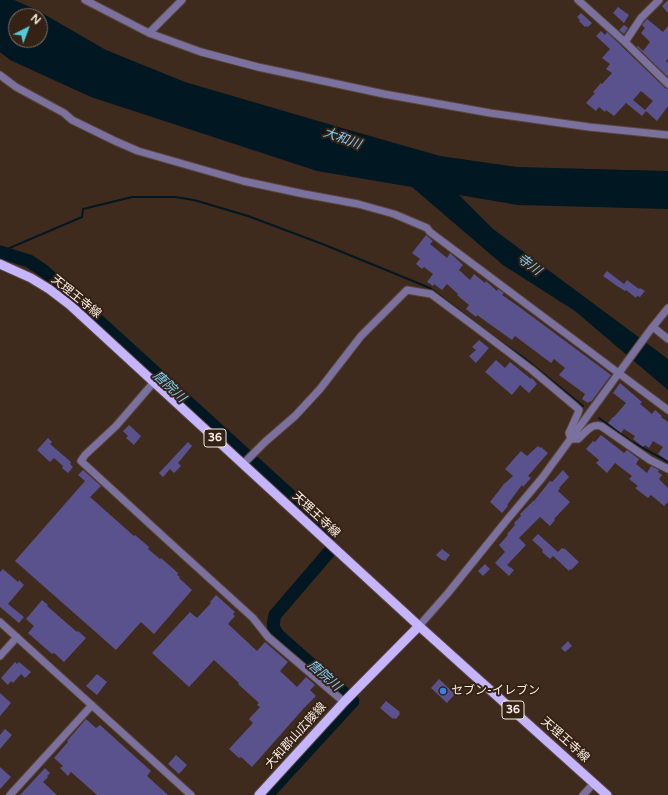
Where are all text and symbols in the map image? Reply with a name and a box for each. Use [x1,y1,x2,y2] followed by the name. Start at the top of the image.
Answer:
[8,8,48,48] north arrow
[28,12,43,27] text: N
[321,125,363,153] water label: 大和川
[514,251,544,279] water label: 寺川
[48,273,104,321] street label: 天理王寺線
[149,368,189,406] water label: 唐院川
[204,429,226,447] road number: 36
[289,489,343,541] street label: 天理王寺線
[304,657,344,695] water label: 唐院川
[451,684,540,698] place label: セブン-イレブン
[438,686,448,696] marker: セブン-イレブン
[263,700,329,772] street label: 大和郡山広陵線
[502,701,524,719] road number: 36
[538,715,592,765] street label: 天理王寺線

